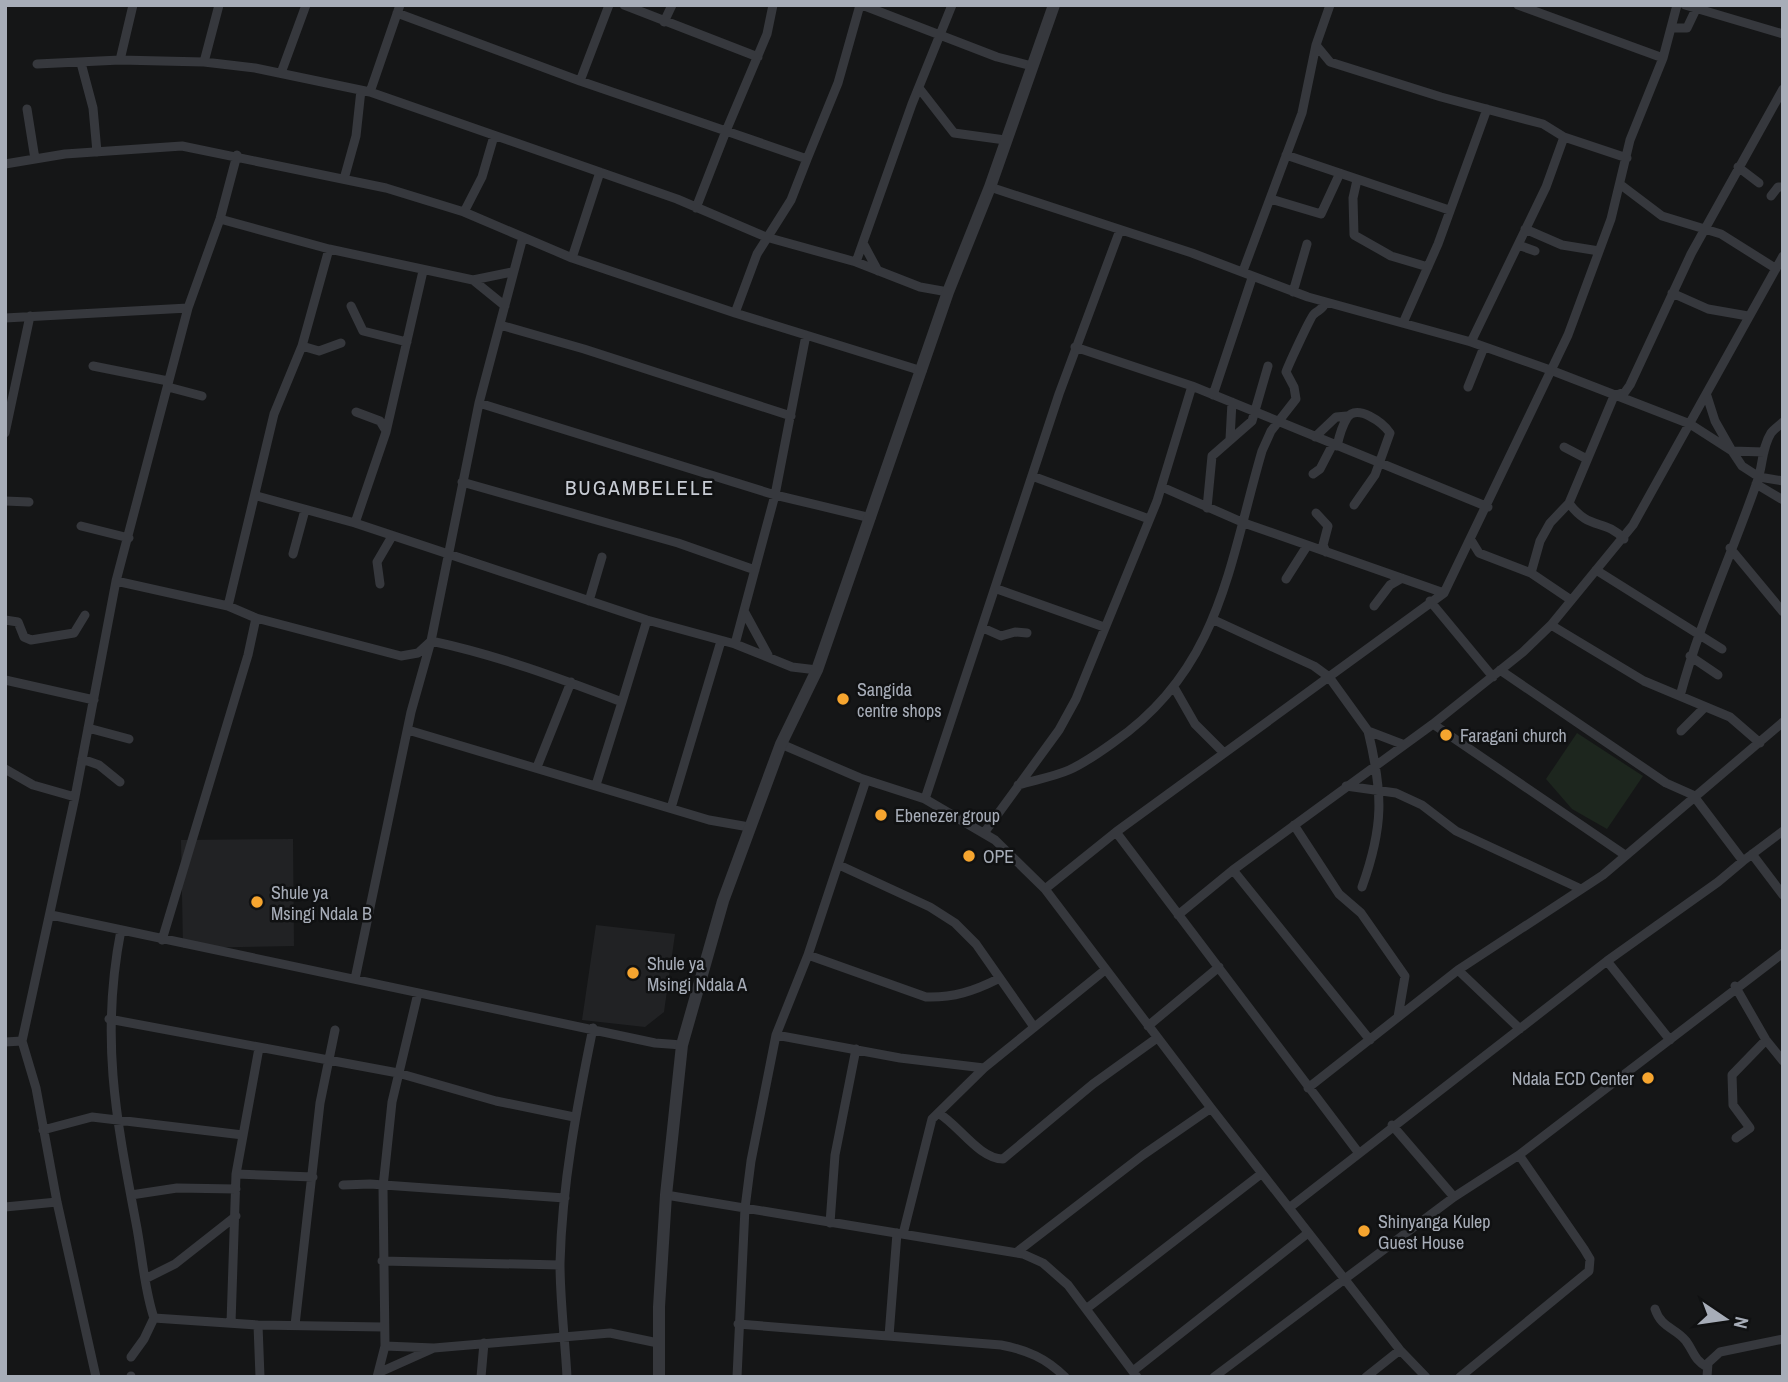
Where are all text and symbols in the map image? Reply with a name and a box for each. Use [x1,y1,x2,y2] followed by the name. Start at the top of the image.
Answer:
[565,473,715,502] district label: BUGAMBELELE
[857,677,942,723] place label: Sangida centre shops
[835,691,851,707] marker: Sangida centre shops
[1460,723,1567,748] place label: Faragani church
[1438,727,1454,743] marker: Faragani church
[895,803,1000,828] place label: Ebenezer group
[873,807,889,823] marker: Ebenezer group
[983,844,1014,869] place label: OPE
[961,848,977,864] marker: OPE
[271,880,372,926] place label: Shule ya Msingi Ndala B
[249,894,265,910] marker: Shule ya Msingi Ndala B
[647,951,747,997] place label: Shule ya Msingi Ndala A
[625,965,641,981] marker: Shule ya Msingi Ndala A
[1512,1066,1634,1091] place label: Ndala ECD Center
[1640,1070,1656,1086] marker: Ndala ECD Center
[1378,1209,1490,1255] place label: Shinyanga Kulep Guest House
[1356,1223,1372,1239] marker: Shinyanga Kulep Guest House
[1690,1284,1760,1354] north arrow
[1728,1314,1755,1331] text: N

